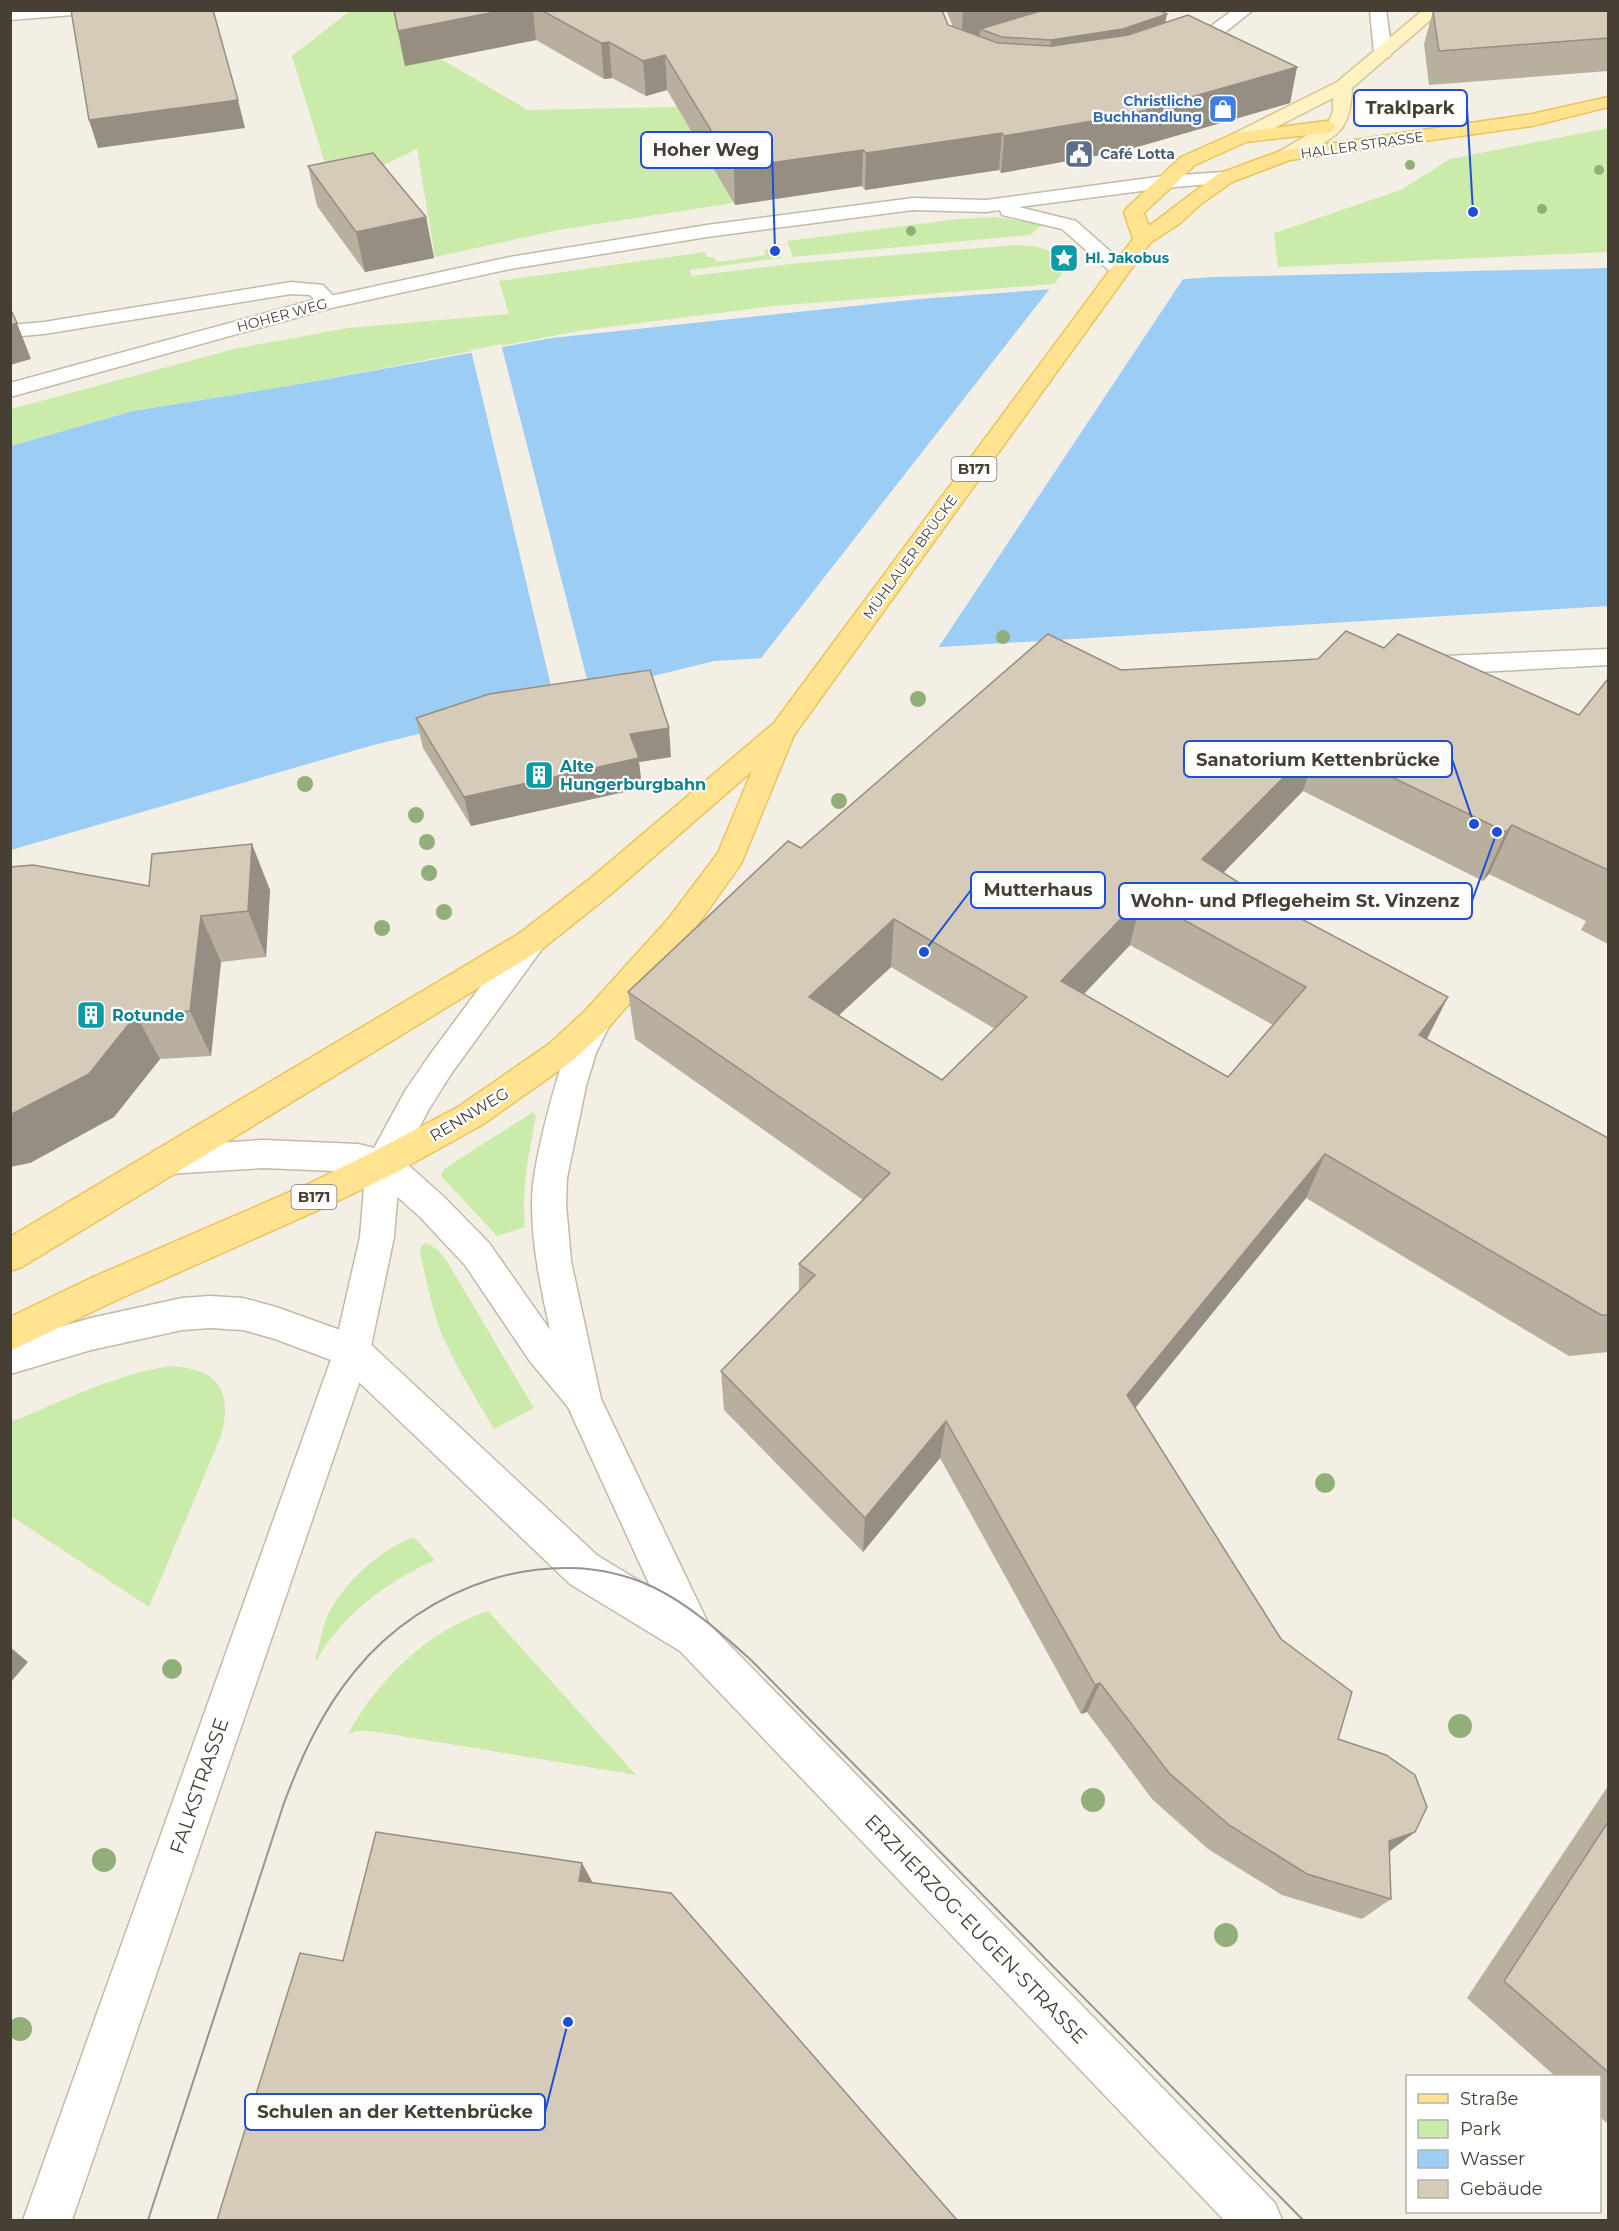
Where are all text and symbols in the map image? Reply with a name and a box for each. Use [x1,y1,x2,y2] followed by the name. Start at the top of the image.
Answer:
[1354,90,1467,126] callout: Traklpark
[1093,92,1202,126] place label: Christliche Buchhandlung
[1207,93,1239,125] shop icon: Christliche Buchhandlung
[1365,97,1455,119] text: Traklpark
[1299,127,1425,163] street label: HALLER STRASSE
[641,132,772,168] callout: Hoher Weg
[1063,138,1095,170] public building icon: Café Lotta
[653,139,759,161] text: Hoher Weg
[1100,145,1175,163] place label: Café Lotta
[1048,242,1080,274] place icon: Hl. Jakobus
[1085,249,1170,267] place label: Hl. Jakobus
[235,294,329,336] street label: HOHER WEG
[952,457,996,481] road number: B171
[859,491,961,623] street label: MÜHLAUER BRÜCKE
[1184,741,1452,777] callout: Sanatorium Kettenbrücke
[1196,749,1440,771] text: Sanatorium Kettenbrücke
[559,757,706,794] place label: Alte Hungerburgbahn
[523,759,555,791] building icon: Alte Hungerburgbahn
[971,872,1105,908] callout: Mutterhaus
[983,879,1093,901] text: Mutterhaus
[1119,883,1472,919] callout: Wohn- und Pflegeheim St. Vinzenz
[1131,890,1460,912] text: Wohn- und Pflegeheim St. Vinzenz
[75,999,107,1031] building icon: Rotunde
[112,1006,184,1025] place label: Rotunde
[426,1083,512,1145] street label: RENNWEG
[292,1185,336,1209] road number: B171
[164,1715,234,1857] street label: FALKSTRASSE
[860,1809,1092,2049] street label: ERZHERZOG-EUGEN-STRASSE
[1406,2075,1601,2213] legend
[1460,2088,1519,2110] text: Straße
[245,2094,545,2130] callout: Schulen an der Kettenbrücke
[257,2101,533,2123] text: Schulen an der Kettenbrücke
[1460,2118,1501,2140] text: Park
[1460,2148,1525,2170] text: Wasser
[1460,2178,1543,2200] text: Gebäude

